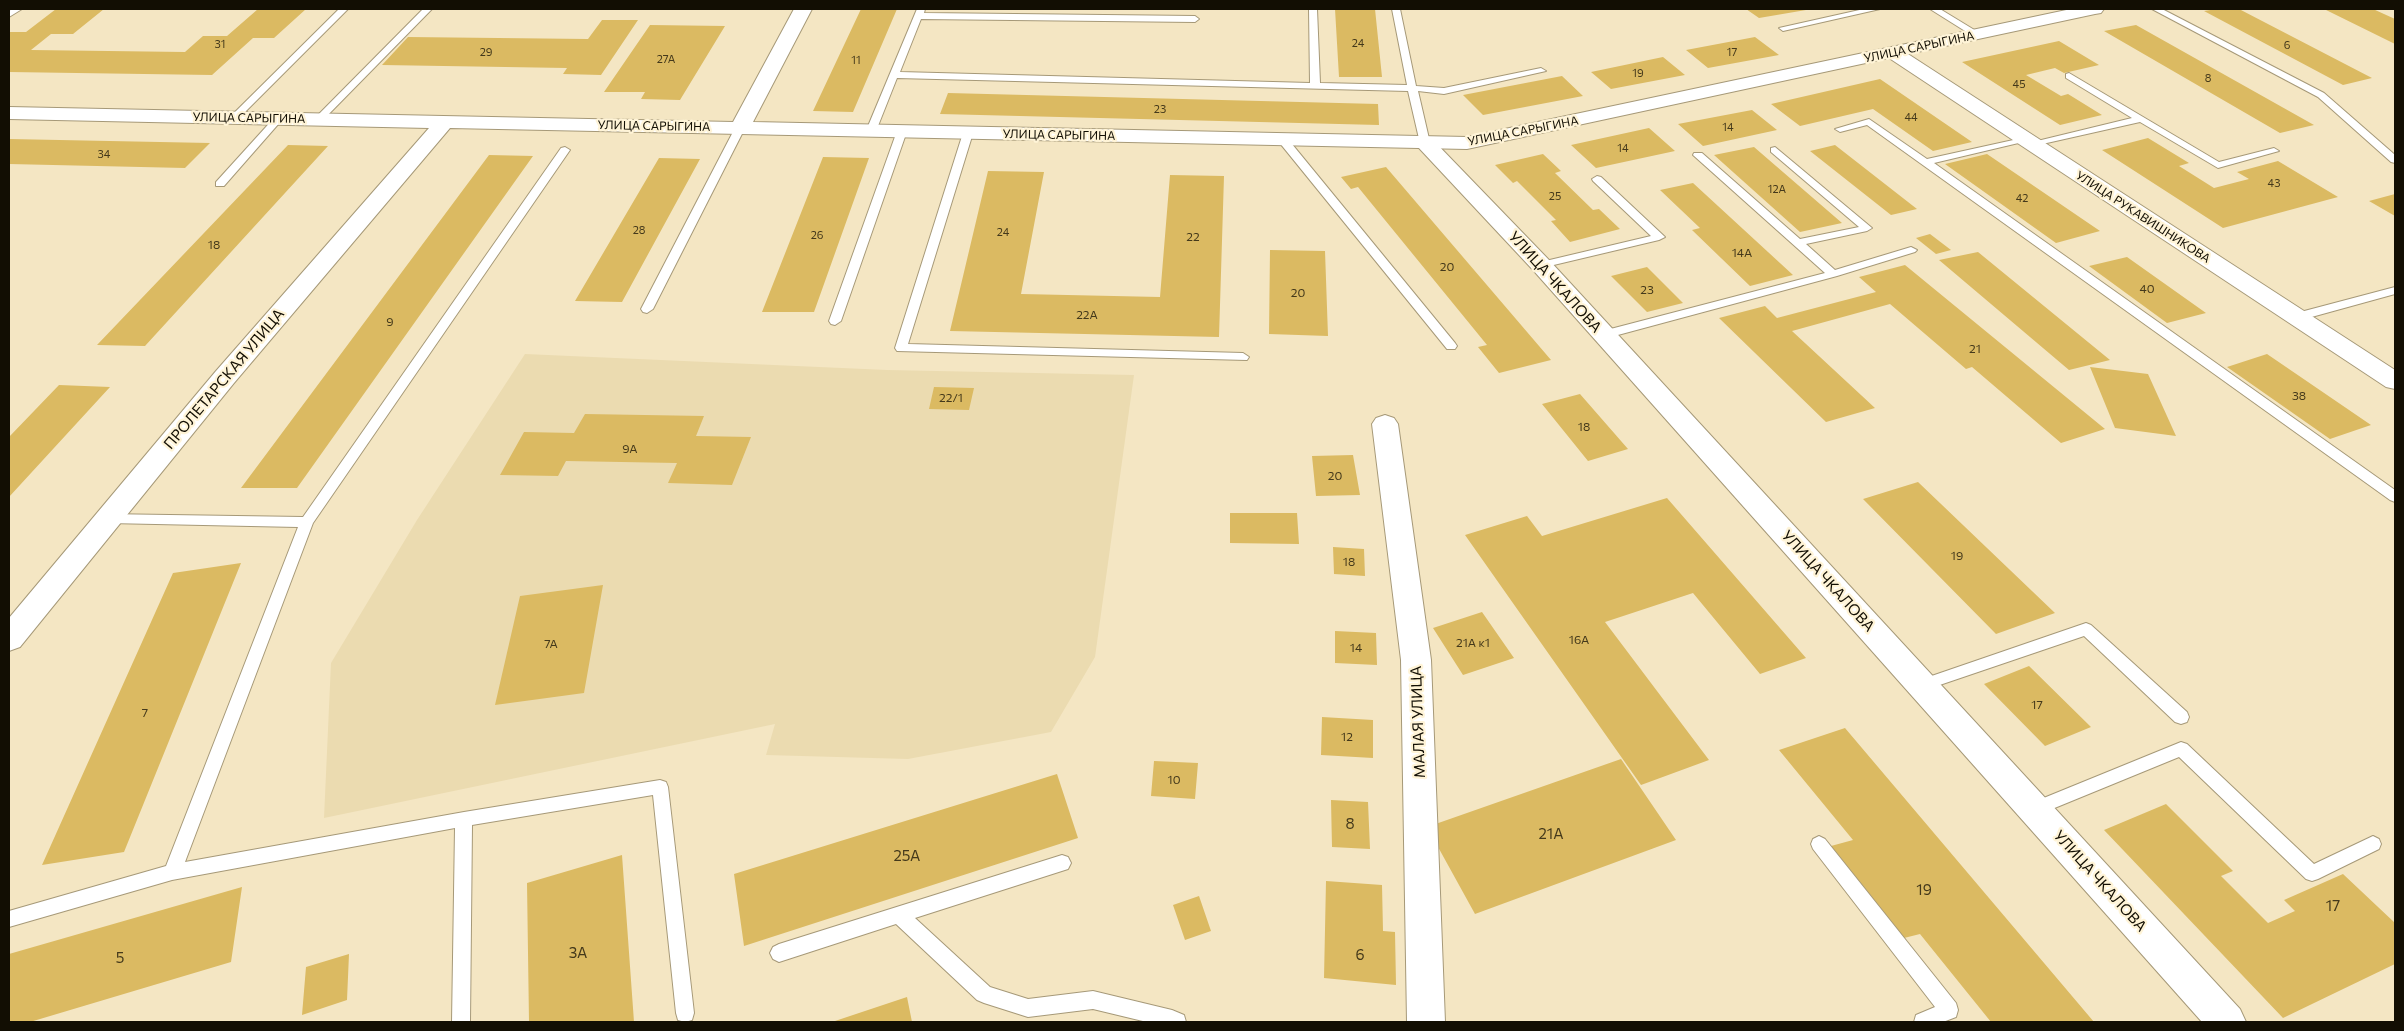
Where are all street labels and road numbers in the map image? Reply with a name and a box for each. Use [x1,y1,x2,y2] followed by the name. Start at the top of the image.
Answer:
[1862,28,1976,66] street label: УЛИЦА САРЫГИНА
[193,110,305,126] street label: УЛИЦА САРЫГИНА
[1466,113,1580,149] street label: УЛИЦА САРЫГИНА
[598,118,710,134] street label: УЛИЦА САРЫГИНА
[1003,127,1115,143] street label: УЛИЦА САРЫГИНА
[2073,168,2213,266] street label: УЛИЦА РУКАВИШНИКОВА
[1505,228,1605,336] street label: УЛИЦА ЧКАЛОВА
[160,305,288,453] street label: ПРОЛЕТАРСКАЯ УЛИЦА
[1778,527,1878,635] street label: УЛИЦА ЧКАЛОВА
[1407,666,1429,778] street label: МАЛАЯ УЛИЦА
[2050,827,2150,935] street label: УЛИЦА ЧКАЛОВА

